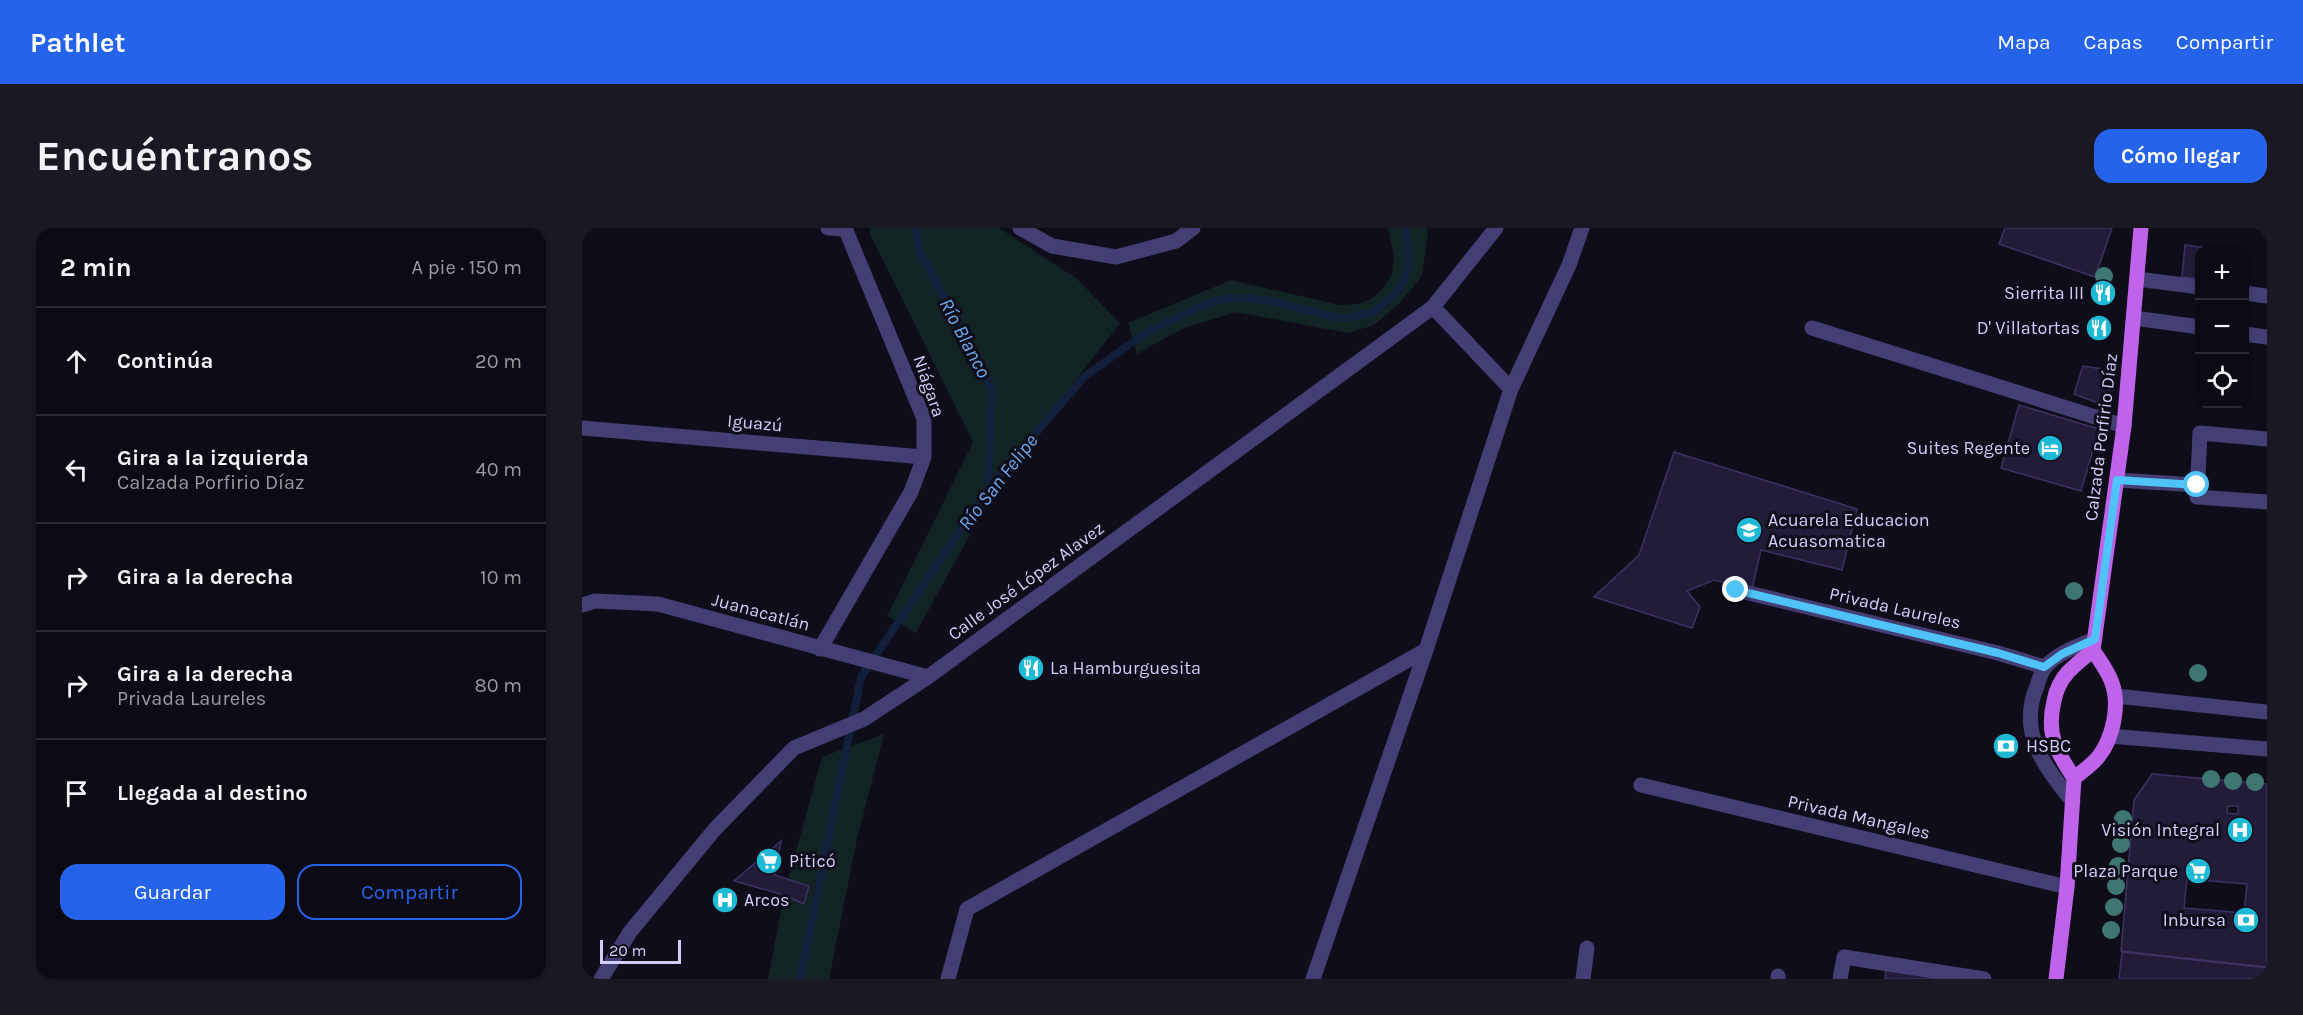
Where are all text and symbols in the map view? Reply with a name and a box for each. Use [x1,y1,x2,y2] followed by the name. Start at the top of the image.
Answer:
[30,26,126,59] text: Pathlet
[1997,30,2051,54] text: Mapa
[2084,30,2143,54] text: Capas
[2176,30,2273,54] text: Compartir
[2094,129,2267,183] button: Cómo llegar
[36,131,314,181] text: Encuéntranos
[2195,246,2249,408] map controls
[2195,246,2249,300] button: +
[60,252,132,283] text: 2 min
[412,256,522,279] text: A pie · 150 m
[2088,278,2118,308] restaurant icon: Sierrita III
[2004,282,2084,304] place label: Sierrita III
[934,294,996,382] water label: Río Blanco
[2195,300,2249,354] button: −
[2084,313,2114,343] restaurant icon: D' Villatortas
[1977,317,2080,339] place label: D' Villatortas
[60,345,93,378] icon: ahead
[117,348,213,374] text: Continúa
[475,350,522,373] text: 20 m
[908,352,950,420] street label: Niágara
[2080,352,2122,522] street label: Calzada Porfirio Díaz
[2195,354,2249,408] button: locate
[726,410,784,436] street label: Iguazú
[953,430,1043,534] water label: Río San Felipe
[2035,433,2065,463] hotel icon: Suites Regente
[1907,437,2030,459] place label: Suites Regente
[117,445,309,471] text: Gira a la izquierda
[60,453,93,486] icon: left
[476,458,522,481] text: 40 m
[117,471,305,494] text: Calzada Porfirio Díaz
[2183,471,2209,497] route start
[1768,509,1930,552] place label: Acuarela Educacion Acuasomatica
[1734,515,1764,545] school or university icon: Acuarela Educacion Acuasomatica
[944,517,1108,645] street label: Calle José López Alavez
[60,561,93,594] icon: right
[117,564,293,590] text: Gira a la derecha
[480,566,522,589] text: 10 m
[1722,576,1748,602] route end
[1827,582,1963,634] street label: Privada Laureles
[710,588,812,636] street label: Juanacatlán
[1016,653,1046,683] restaurant icon: La Hamburguesita
[1050,657,1201,679] place label: La Hamburguesita
[117,661,293,687] text: Gira a la derecha
[60,669,93,702] icon: right
[474,674,522,697] text: 80 m
[117,687,266,710] text: Privada Laureles
[1991,731,2021,761] bank icon: HSBC
[2026,735,2071,757] place label: HSBC
[60,777,93,810] icon: arrive
[117,780,308,806] text: Llegada al destino
[1786,790,1932,844] street label: Privada Mangales
[2225,815,2255,845] hospital icon: Visión Integral
[2101,819,2220,841] place label: Visión Integral
[754,846,784,876] supermarket icon: Piticó
[789,850,836,872] place label: Piticó
[2183,856,2213,886] supermarket icon: Plaza Parque
[2073,860,2178,882] place label: Plaza Parque
[60,864,285,920] button: Guardar
[297,864,522,920] button: Compartir
[710,885,740,915] hospital icon: Arcos
[744,889,789,911] place label: Arcos
[2231,905,2261,935] bank icon: Inbursa
[2163,909,2226,931] place label: Inbursa
[600,937,681,964] scale bar
[609,941,647,960] text: 20 m

